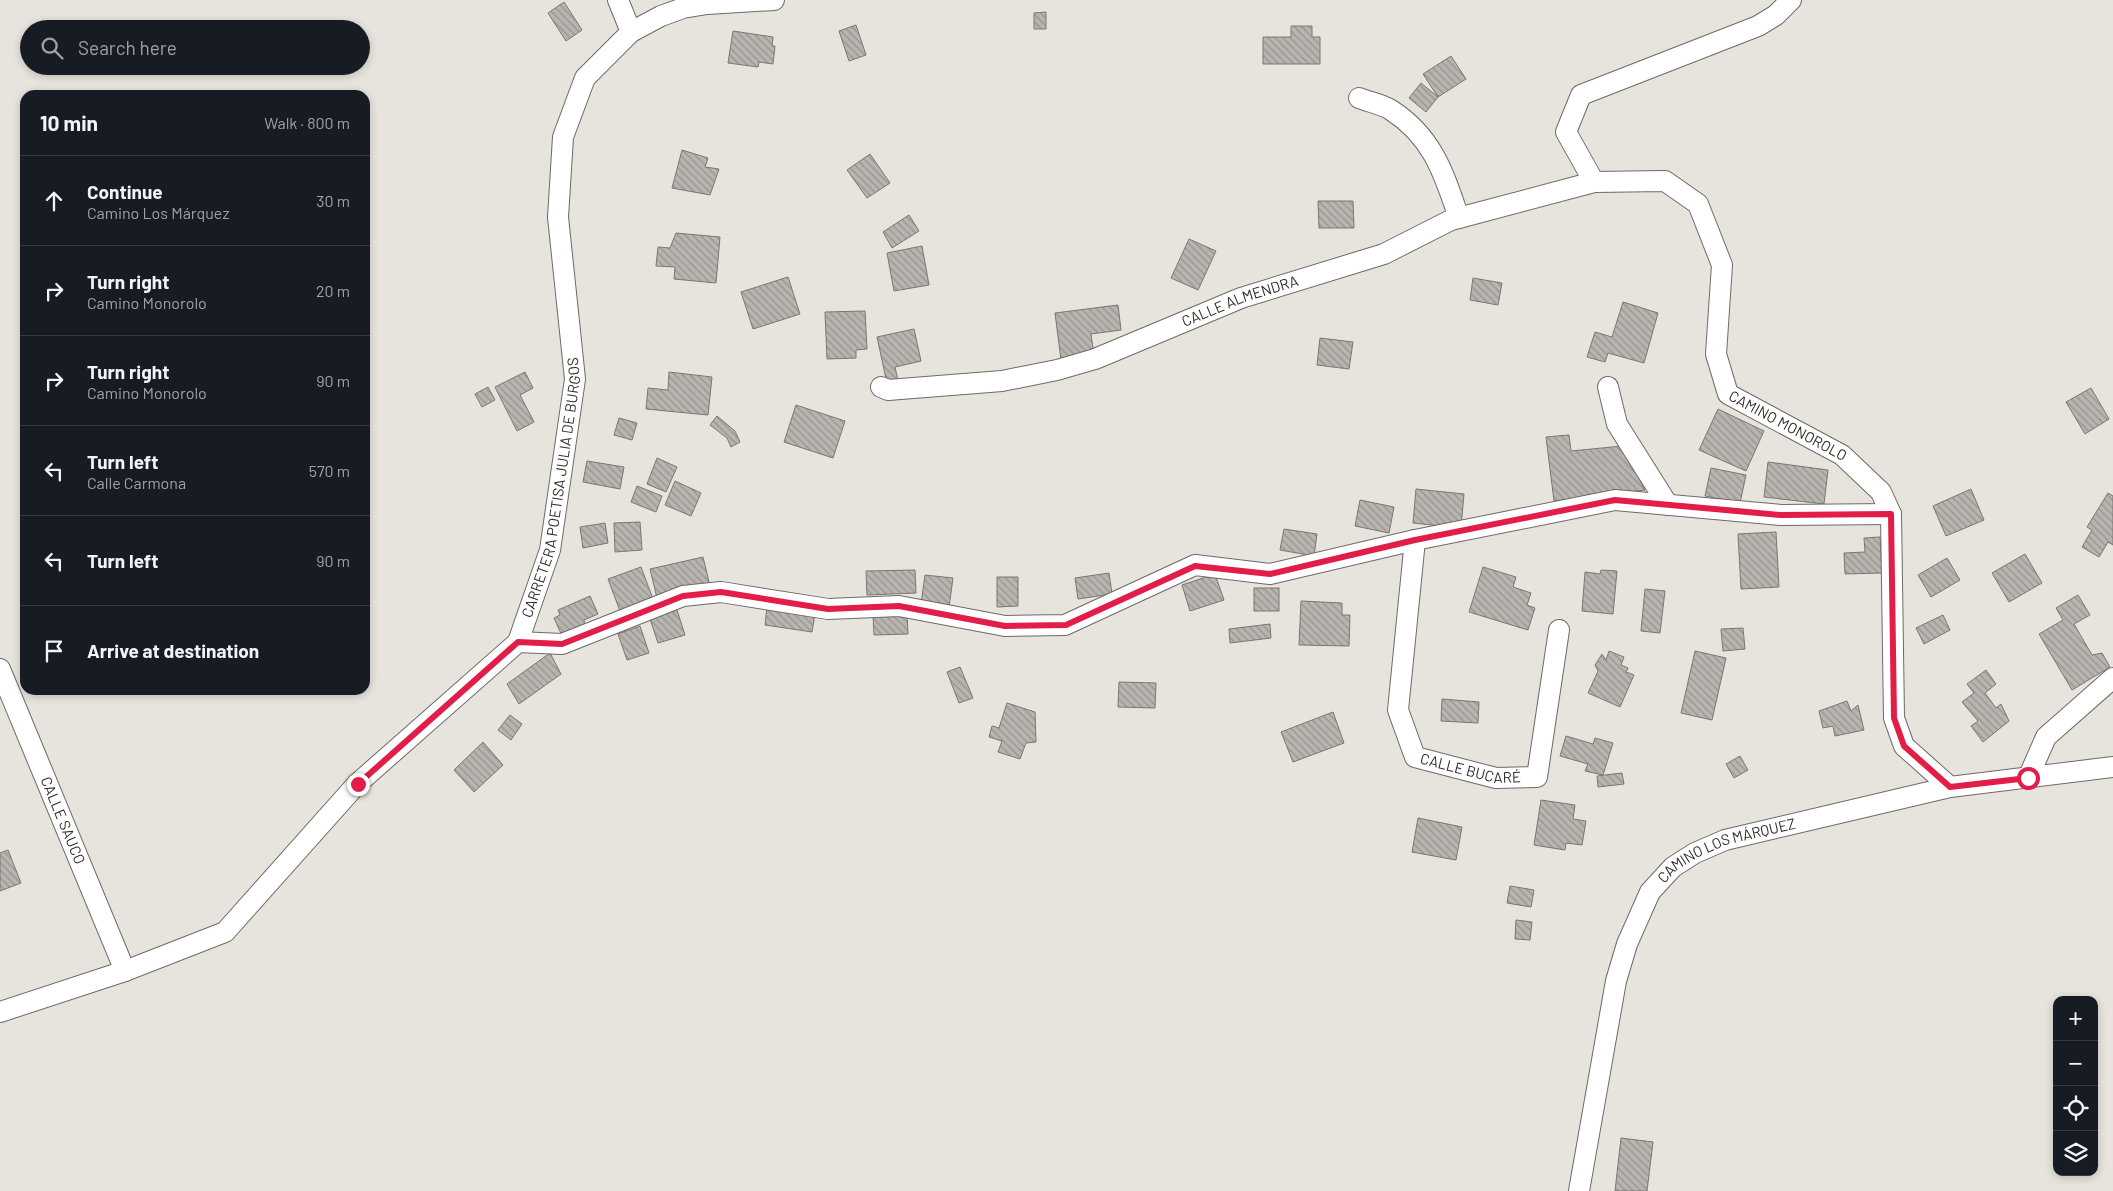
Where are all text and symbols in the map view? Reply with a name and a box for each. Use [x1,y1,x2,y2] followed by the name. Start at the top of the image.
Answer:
[20,20,370,75] search box
[38,34,66,62] icon: search
[78,36,177,59] text: Search here
[40,110,98,135] text: 10 min
[264,113,350,132] text: Walk · 800 m
[87,180,163,203] text: Continue
[40,187,68,215] icon: ahead
[316,191,350,210] text: 30 m
[87,203,230,222] text: Camino Los Márquez
[87,270,169,293] text: Turn right
[1179,271,1300,330] street label: CALLE ALMENDRA
[40,277,68,305] icon: right
[316,281,350,300] text: 20 m
[87,293,207,312] text: Camino Monorolo
[517,357,583,620] street label: CARRETERA POETISA JULIA DE BURGOS
[87,360,169,383] text: Turn right
[40,367,68,395] icon: right
[316,371,350,390] text: 90 m
[87,383,207,402] text: Camino Monorolo
[1726,386,1850,464] street label: CAMINO MONOROLO
[87,450,158,473] text: Turn left
[40,457,68,485] icon: left
[309,461,350,480] text: 570 m
[87,473,186,492] text: Calle Carmona
[40,547,68,575] icon: left
[87,549,158,572] text: Turn left
[316,551,350,570] text: 90 m
[40,637,68,665] icon: arrive
[87,639,259,662] text: Arrive at destination
[1419,749,1521,786] street label: CALLE BUCARÉ
[2017,767,2040,790] route start
[347,773,370,796] route end
[38,774,90,867] street label: CALLE SAUCO
[1653,814,1797,886] street label: CAMINO LOS MÁRQUEZ
[2053,996,2098,1176] map controls
[2053,996,2098,1041] button: +
[2053,1041,2098,1086] button: −
[2053,1086,2098,1131] button: locate
[2053,1131,2098,1176] button: layers

